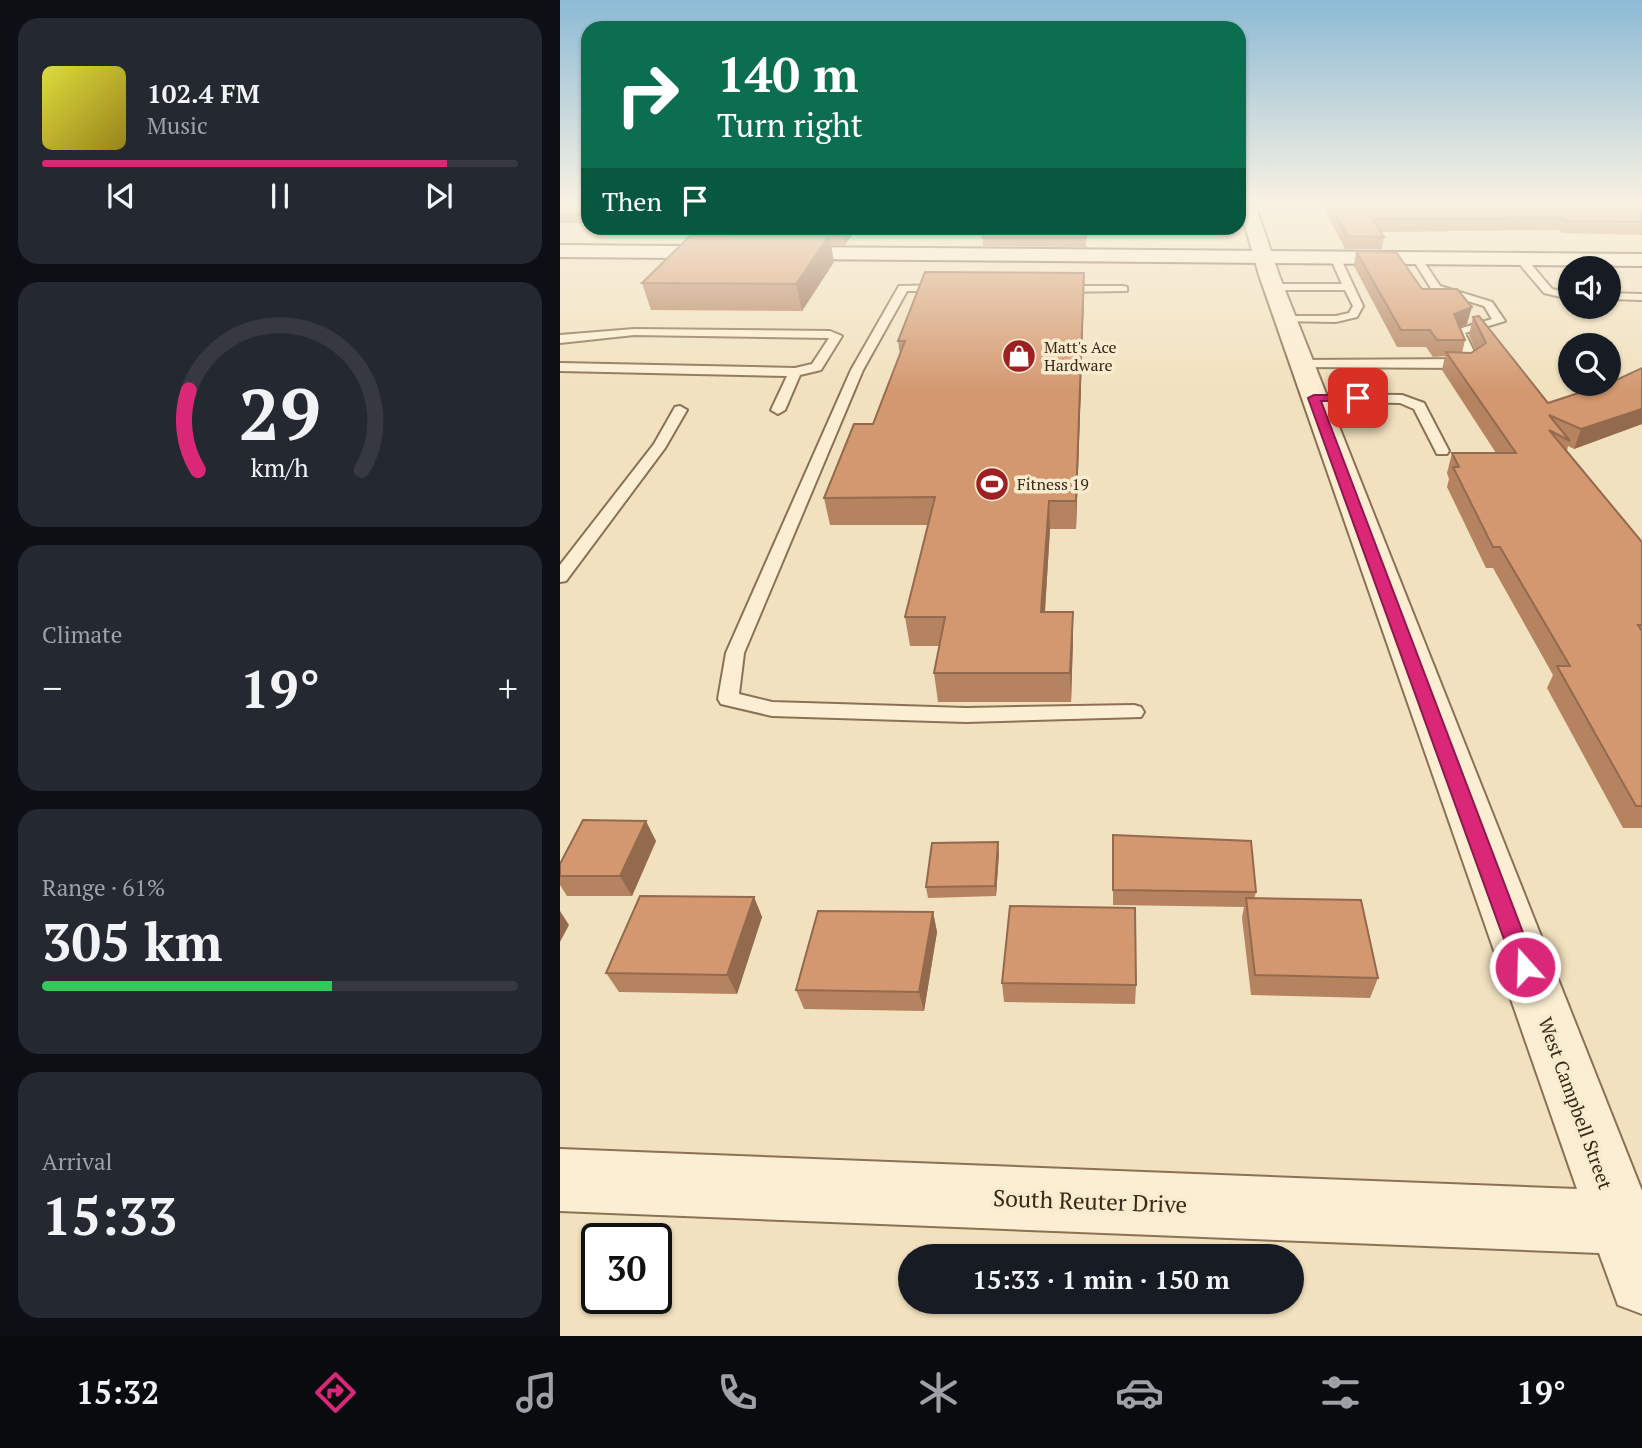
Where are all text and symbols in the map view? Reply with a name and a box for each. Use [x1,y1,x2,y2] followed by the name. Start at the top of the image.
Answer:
[717,41,859,106] text: 140 m
[602,49,693,140] icon: right
[147,76,260,110] text: 102.4 FM
[717,104,863,146] text: Turn right
[147,110,208,141] text: Music
[102,177,140,215] icon: previous
[261,177,299,215] icon: pause
[420,177,458,215] icon: next
[676,182,714,220] icon: arrive
[602,184,662,218] text: Then
[1558,256,1621,396] map controls
[1558,256,1621,319] button: sound
[1558,333,1621,396] button: search
[1044,336,1117,376] place label: Matt's Ace Hardware
[1000,337,1038,375] shop icon: Matt's Ace Hardware
[239,365,321,462] text: 29
[1328,368,1388,428] pin
[1339,379,1377,417] icon: arrive
[251,451,309,484] text: km/h
[973,465,1011,503] sports icon: Fitness 19
[1017,473,1089,495] place label: Fitness 19
[42,619,122,650] text: Climate
[240,654,320,723] text: 19°
[42,663,62,713] text: −
[498,663,518,713] text: +
[42,872,165,903] text: Range · 61%
[42,907,223,976] text: 305 km
[1488,930,1562,1004] position arrow
[1533,1013,1619,1193] street label: West Campbell Street
[42,1146,113,1177] text: Arrival
[42,1181,177,1250] text: 15:33
[992,1182,1188,1220] street label: South Reuter Drive
[581,1223,672,1314] speed limit sign: 30
[972,1262,1230,1296] text: 15:33 · 1 min · 150 m
[311,1368,360,1417] icon: directions
[512,1368,561,1417] icon: music
[713,1368,762,1417] icon: phone
[914,1368,963,1417] icon: climate
[1115,1368,1164,1417] icon: car
[1316,1368,1365,1417] icon: filters
[76,1371,159,1413] text: 15:32
[1517,1371,1566,1413] text: 19°

